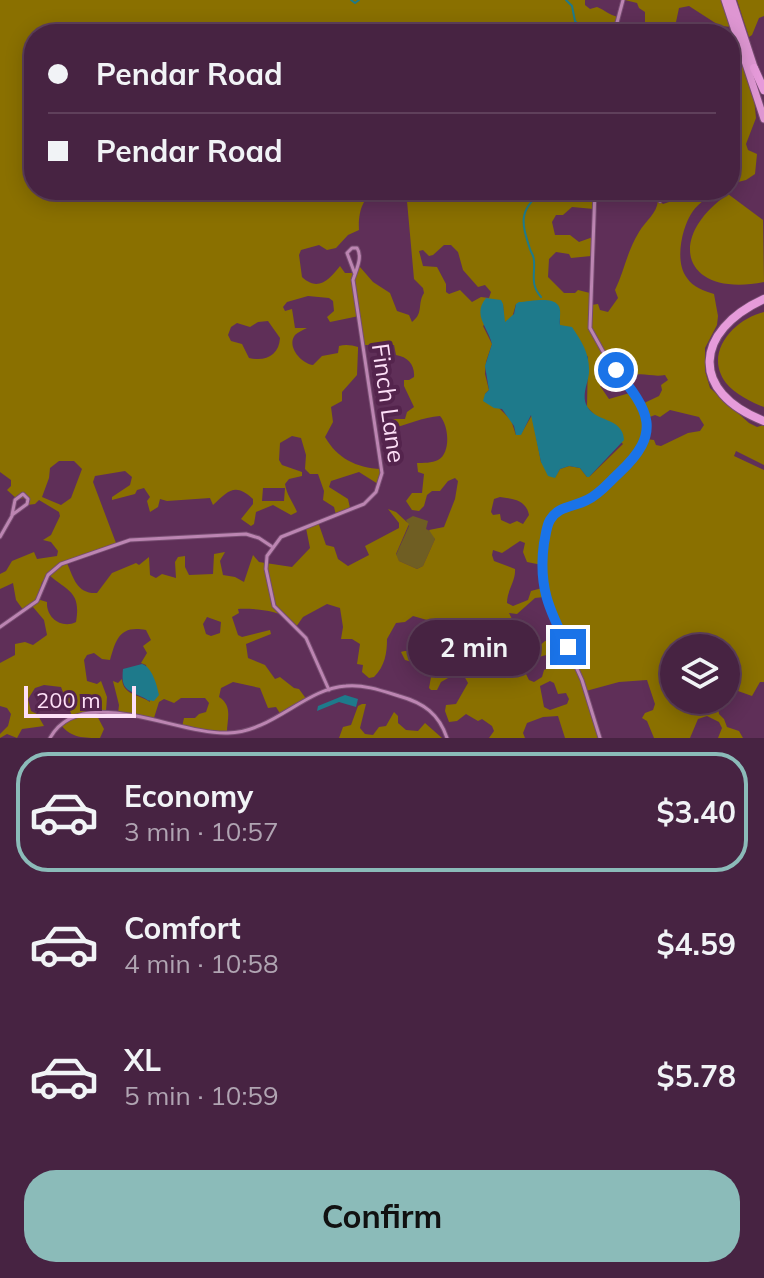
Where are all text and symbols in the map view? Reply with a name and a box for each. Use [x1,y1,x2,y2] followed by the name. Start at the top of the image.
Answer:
[96,55,283,93] text: Pendar Road
[96,132,283,170] text: Pendar Road
[366,341,412,465] street label: Finch Lane
[598,352,634,388] route start
[408,619,540,675] callout: 2 min
[550,629,586,665] route end
[440,631,508,664] text: 2 min
[660,634,740,714] map controls
[660,634,740,714] button: layers
[24,682,136,718] scale bar
[36,686,101,714] text: 200 m
[28,776,100,848] icon: car
[124,777,253,815] text: Economy
[657,793,736,831] text: $3.40
[124,815,279,848] text: 3 min · 10:57
[28,908,100,980] icon: car
[124,909,241,947] text: Comfort
[657,925,736,963] text: $4.59
[124,947,279,980] text: 4 min · 10:58
[28,1040,100,1112] icon: car
[124,1041,161,1079] text: XL
[657,1057,736,1095] text: $5.78
[124,1079,279,1112] text: 5 min · 10:59
[24,1170,740,1262] button: Confirm

